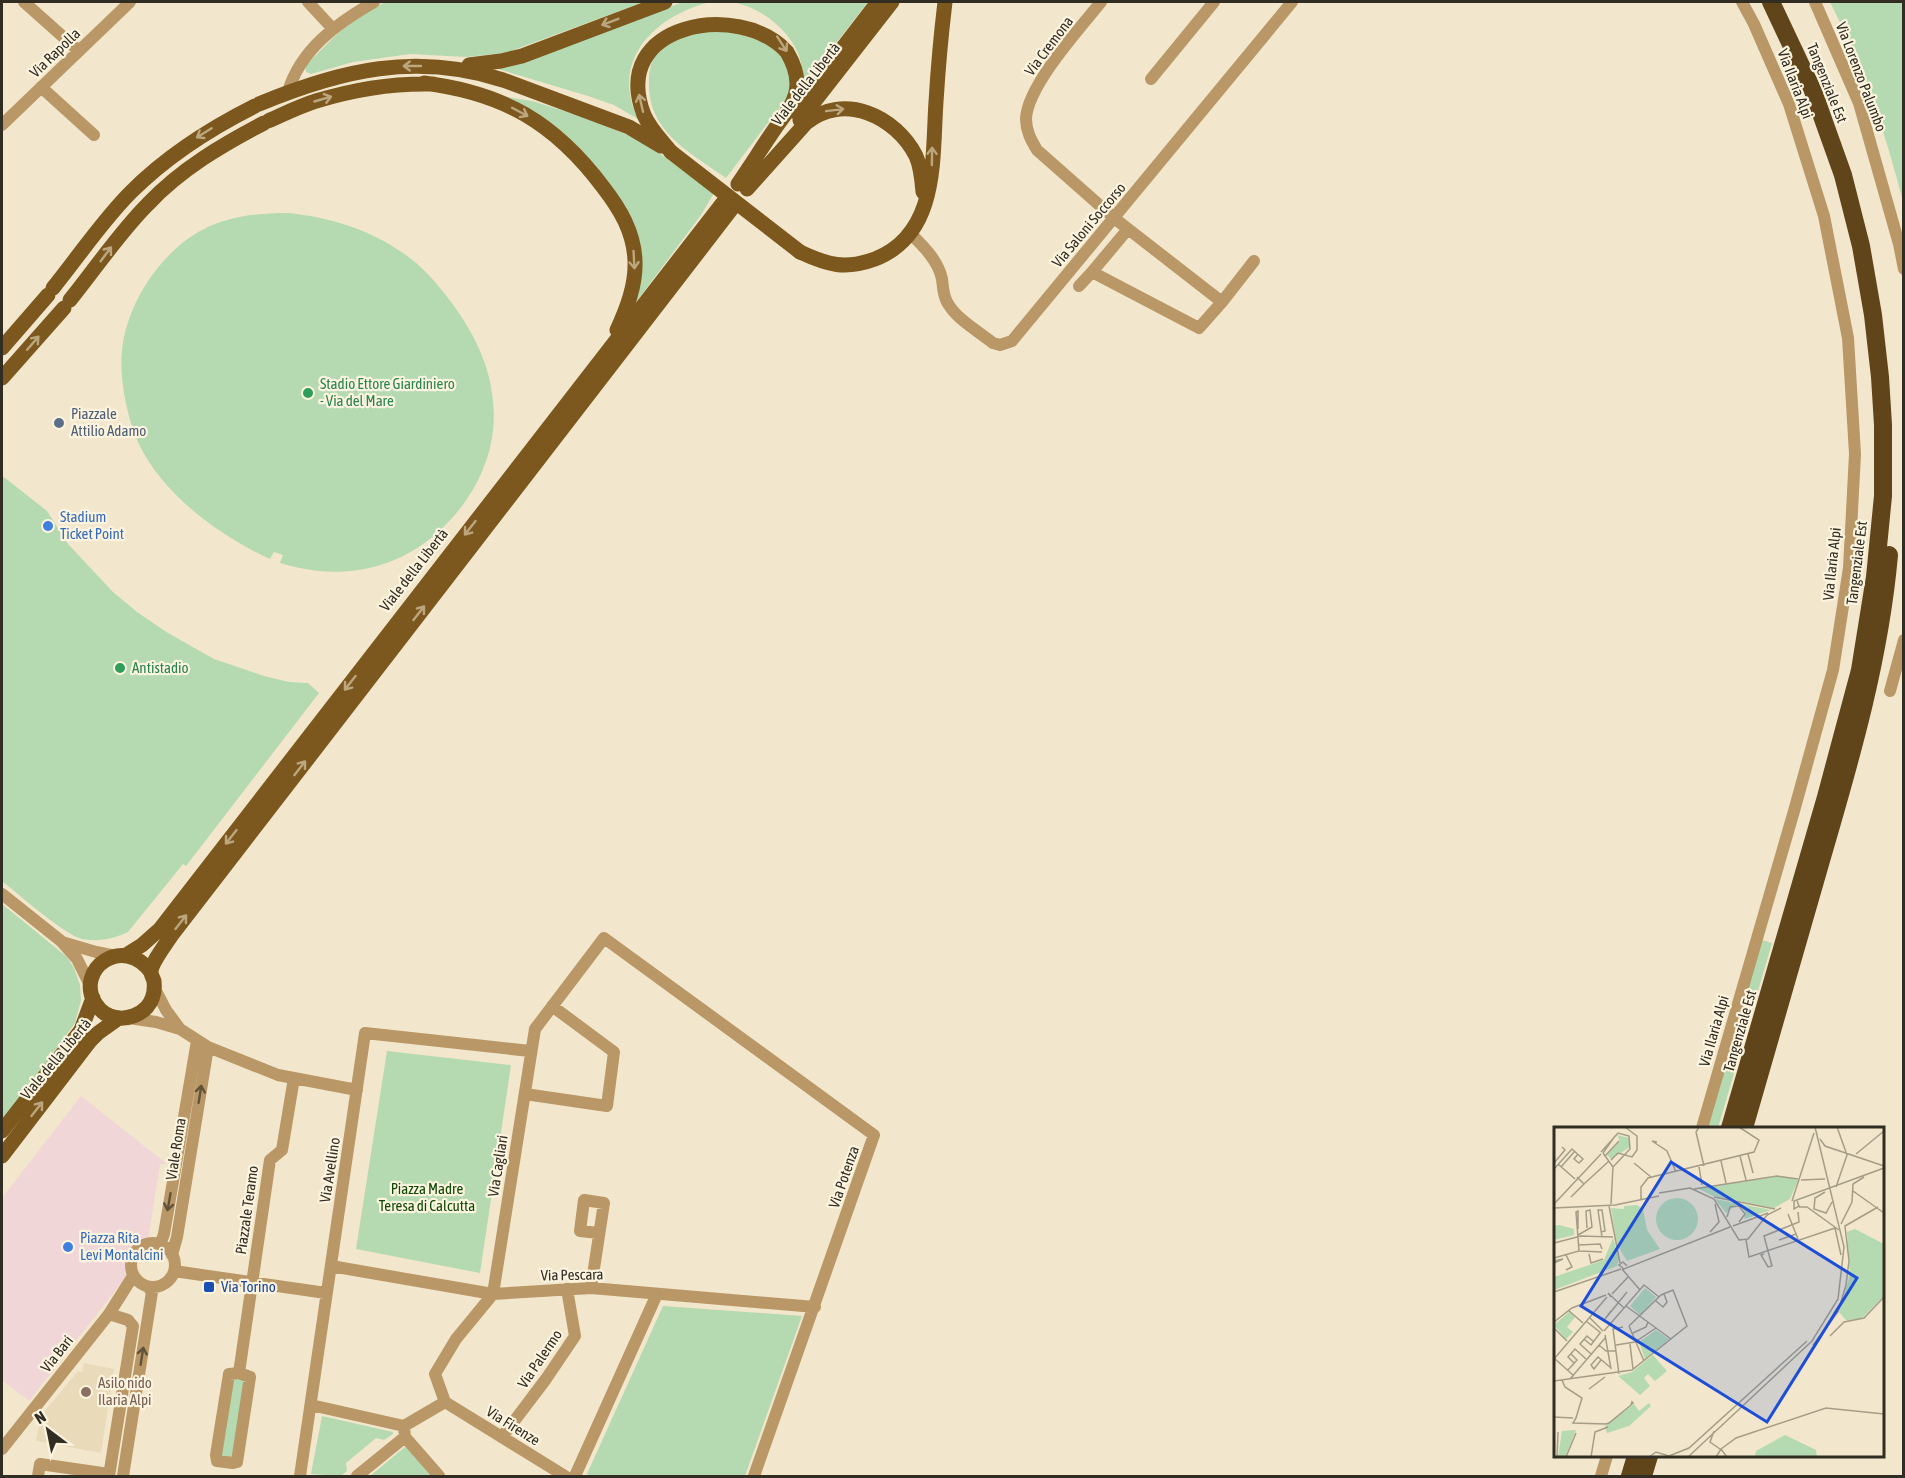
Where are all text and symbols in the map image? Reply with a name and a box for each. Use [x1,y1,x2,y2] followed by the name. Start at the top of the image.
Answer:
[1021,13,1076,79] street label: Via Cremona
[601,18,620,29] one-way arrow
[1833,20,1890,134] street label: Via Lorenzo Palumbo
[26,24,83,81] street label: Via Rapolla
[775,36,788,53] one-way arrow
[768,39,843,128] street label: Viale della Libertà
[1804,40,1851,125] street label: Tangenziale Est
[1774,47,1817,121] street label: Via Ilaria Alpi
[402,60,422,72] one-way arrow
[313,93,332,104] one-way arrow
[635,94,647,113] one-way arrow
[825,104,845,115] one-way arrow
[510,107,528,118] one-way arrow
[195,127,212,140] one-way arrow
[927,147,938,167] one-way arrow
[1048,179,1129,270] street label: Via Saloni Soccorso
[100,246,113,262] one-way arrow
[629,250,640,269] one-way arrow
[26,336,40,351] one-way arrow
[320,375,455,409] place label: Stadio Ettore Giardiniero - Via del Mare
[301,386,315,400] marker: Stadio Ettore Giardiniero - Via del Mare
[71,405,146,439] place label: Piazzale Attilio Adamo
[52,416,66,430] marker: Piazzale Attilio Adamo
[60,508,124,542] place label: Stadium Ticket Point
[41,519,55,533] marker: Stadium Ticket Point
[463,520,476,536] one-way arrow
[1843,520,1870,606] street label: Tangenziale Est
[376,525,451,614] street label: Viale della Libertà
[1819,527,1844,601] street label: Via Ilaria Alpi
[413,606,426,622] one-way arrow
[132,659,189,676] place label: Antistadio
[113,661,127,675] marker: Antistadio
[344,674,357,690] one-way arrow
[294,760,307,776] one-way arrow
[224,829,237,845] one-way arrow
[175,915,188,931] one-way arrow
[1720,988,1759,1074] street label: Tangenziale Est
[1695,993,1732,1068] street label: Via Ilaria Alpi
[17,1015,94,1102] street label: Viale della Libertà
[195,1085,206,1105] one-way arrow
[31,1102,44,1118] one-way arrow
[162,1117,189,1181] street label: Viale Roma
[1554,1127,1884,1457] inset map
[484,1134,511,1198] street label: Via Cagliari
[316,1136,343,1204] street label: Via Avellino
[825,1143,862,1210] street label: Via Potenza
[232,1164,261,1255] street label: Piazzale Teramo
[379,1180,475,1214] park label: Piazza Madre Teresa di Calcutta
[164,1192,175,1211] one-way arrow
[80,1229,163,1263] place label: Piazza Rita Levi Montalcini
[61,1240,75,1254] marker: Piazza Rita Levi Montalcini
[540,1265,604,1284] street label: Via Pescara
[221,1278,276,1295] place label: Via Torino
[202,1280,216,1294] marker: Via Torino
[514,1326,565,1391] street label: Via Palermo
[37,1332,76,1375] street label: Via Bari
[136,1347,147,1367] one-way arrow
[98,1374,152,1408] place label: Asilo nido Ilaria Alpi
[79,1385,93,1399] marker: Asilo nido Ilaria Alpi
[18,1400,78,1460] north arrow
[483,1402,543,1449] street label: Via Firenze
[31,1407,49,1427] text: N

